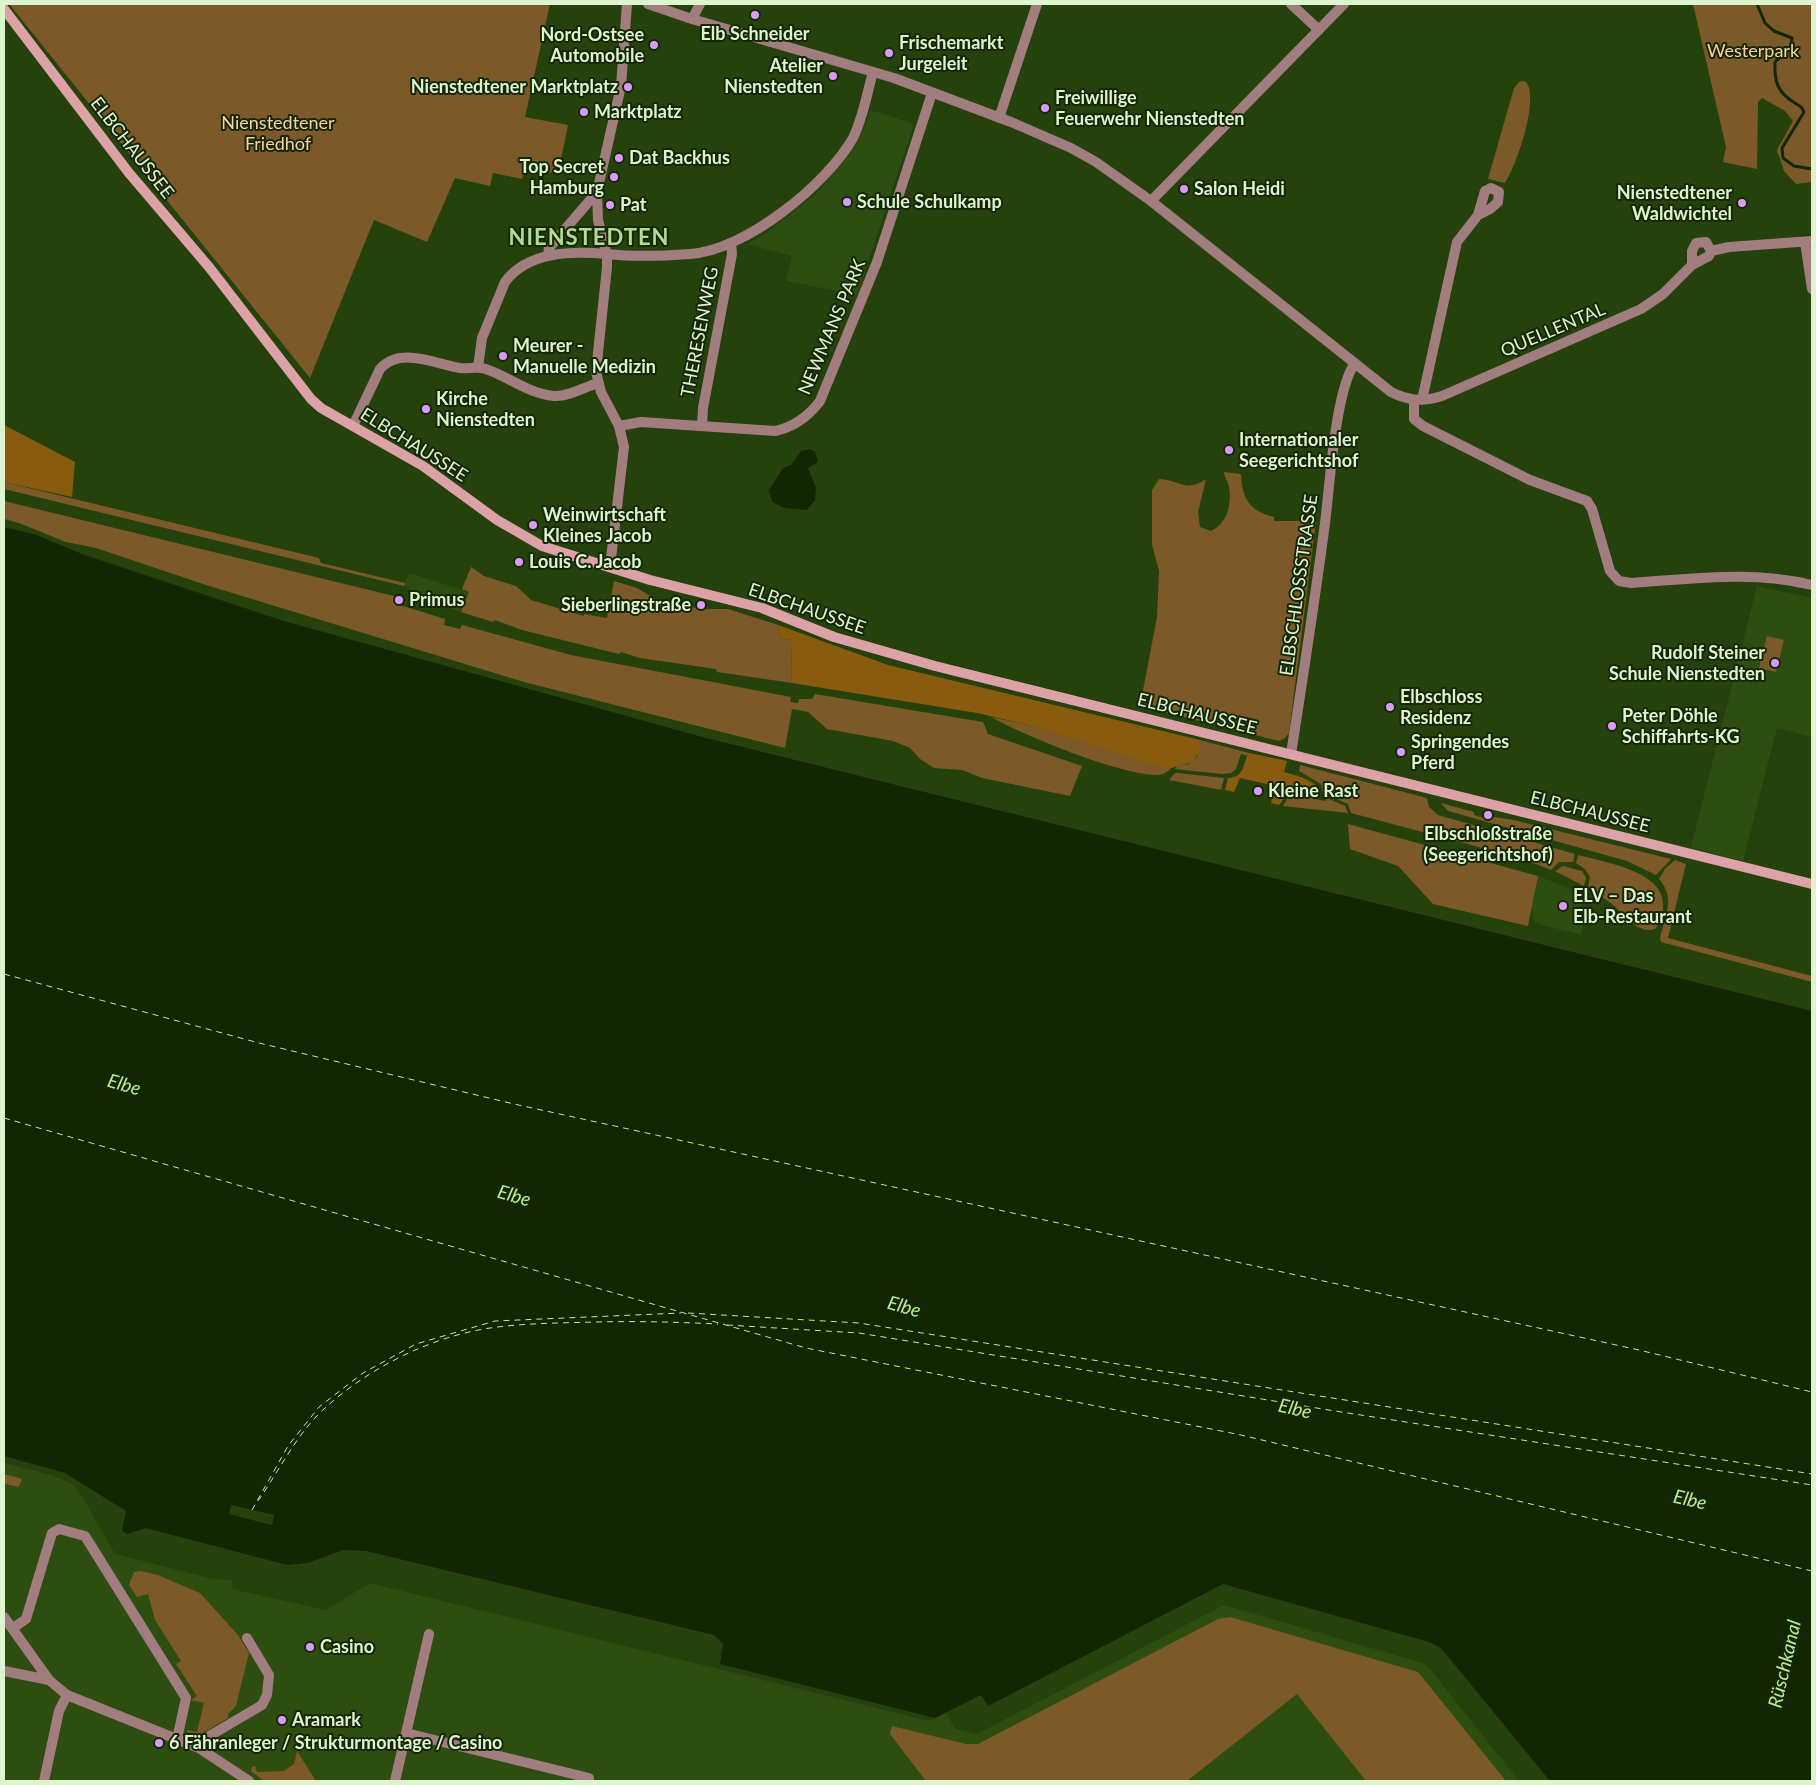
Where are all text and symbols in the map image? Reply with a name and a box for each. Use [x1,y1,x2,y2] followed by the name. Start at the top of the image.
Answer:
[749,9,761,21] marker: Elb Schneider
[701,23,809,45] place label: Elb Schneider
[541,24,644,66] place label: Nord-Ostsee Automobile
[899,32,1003,74] place label: Frischemarkt Jurgeleit
[648,39,660,51] marker: Nord-Ostsee Automobile
[1707,40,1799,62] park label: Westerpark
[883,47,895,59] marker: Frischemarkt Jurgeleit
[724,55,823,98] place label: Atelier Nienstedten
[827,70,839,82] marker: Atelier Nienstedten
[411,76,618,98] place label: Nienstedtener Marktplatz
[622,81,634,93] marker: Nienstedtener Marktplatz
[1055,87,1244,130] place label: Freiwillige Feuerwehr Nienstedten
[86,93,178,203] street label: ELBCHAUSSEE
[594,101,682,123] place label: Marktplatz
[1039,102,1051,114] marker: Freiwillige Feuerwehr Nienstedten
[578,106,590,118] marker: Marktplatz
[221,112,335,154] park label: Nienstedtener Friedhof
[629,147,730,169] place label: Dat Backhus
[613,152,625,164] marker: Dat Backhus
[520,156,604,198] place label: Top Secret Hamburg
[608,171,620,183] marker: Top Secret Hamburg
[1194,178,1285,200] place label: Salon Heidi
[1617,182,1732,224] place label: Nienstedtener Waldwichtel
[1178,183,1190,195] marker: Salon Heidi
[857,191,1002,213] place label: Schule Schulkamp
[620,194,647,216] place label: Pat
[841,196,853,208] marker: Schule Schulkamp
[1736,197,1748,209] marker: Nienstedtener Waldwichtel
[604,199,616,211] marker: Pat
[507,225,671,251] district label: NIENSTEDTEN
[794,256,870,398] street label: NEWMANS PARK
[677,265,723,399] street label: THERESENWEG
[1497,298,1609,362] street label: QUELLENTAL
[513,335,656,378] place label: Meurer - Manuelle Medizin
[497,350,509,362] marker: Meurer - Manuelle Medizin
[436,388,535,430] place label: Kirche Nienstedten
[356,403,472,487] street label: ELBCHAUSSEE
[420,403,432,415] marker: Kirche Nienstedten
[1239,429,1358,472] place label: Internationaler Seegerichtshof
[1223,444,1235,456] marker: Internationaler Seegerichtshof
[1276,493,1322,677] street label: ELBSCHLOSSSTRASSE
[543,504,666,546] place label: Weinwirtschaft Kleines Jacob
[527,519,539,531] marker: Weinwirtschaft Kleines Jacob
[529,551,641,573] place label: Louis C. Jacob
[513,556,525,568] marker: Louis C. Jacob
[746,579,868,639] street label: ELBCHAUSSEE
[409,589,464,611] place label: Primus
[393,594,405,606] marker: Primus
[561,594,691,616] place label: Sieberlingstraße
[695,599,707,611] marker: Sieberlingstraße
[1609,642,1765,684] place label: Rudolf Steiner Schule Nienstedten
[1769,657,1781,669] marker: Rudolf Steiner Schule Nienstedten
[1400,686,1482,729] place label: Elbschloss Residenz
[1135,689,1259,739] street label: ELBCHAUSSEE
[1384,701,1396,713] marker: Elbschloss Residenz
[1622,705,1740,748] place label: Peter Döhle Schiffahrts-KG
[1606,720,1618,732] marker: Peter Döhle Schiffahrts-KG
[1411,731,1509,774] place label: Springendes Pferd
[1395,746,1407,758] marker: Springendes Pferd
[1268,780,1358,802] place label: Kleine Rast
[1252,785,1264,797] marker: Kleine Rast
[1528,787,1652,837] street label: ELBCHAUSSEE
[1482,809,1494,821] marker: Elbschloßstraße (Seegerichtshof)
[1423,823,1553,866] place label: Elbschloßstraße (Seegerichtshof)
[1573,885,1692,928] place label: ELV – Das Elb-Restaurant
[1557,900,1569,912] marker: ELV – Das Elb-Restaurant
[105,1069,143,1101] water label: Elbe
[495,1180,533,1212] water label: Elbe
[885,1291,923,1323] water label: Elbe
[1276,1394,1314,1424] water label: Elbe
[1671,1485,1709,1515] water label: Elbe
[1764,1618,1806,1710] water label: Rüschkanal
[320,1636,374,1658] place label: Casino
[304,1641,316,1653] marker: Casino
[292,1709,361,1731] place label: Aramark
[276,1714,288,1726] marker: Aramark
[169,1732,502,1754] place label: 6 Fähranleger / Strukturmontage / Casino
[153,1737,165,1749] marker: 6 Fähranleger / Strukturmontage / Casino

